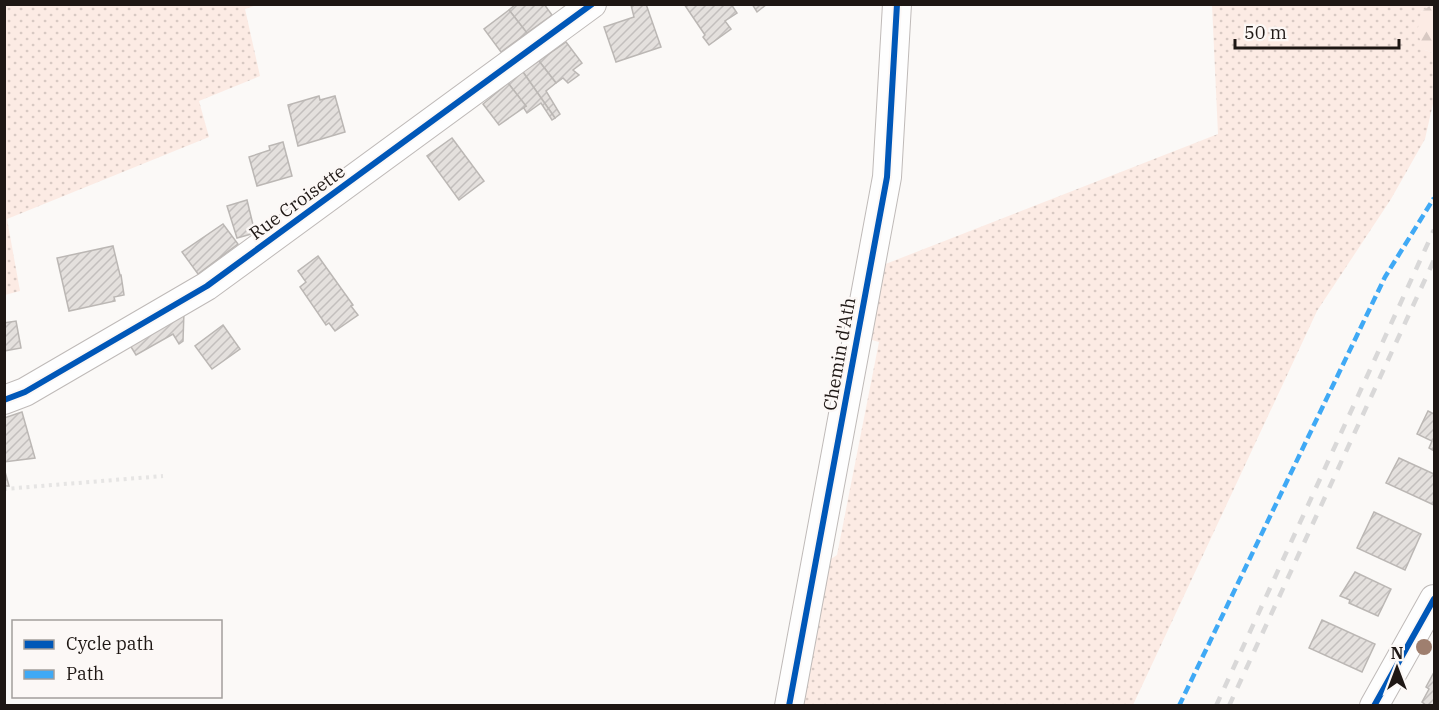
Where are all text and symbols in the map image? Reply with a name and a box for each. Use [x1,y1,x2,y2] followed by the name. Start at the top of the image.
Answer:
[1235,12,1398,50] scale bar
[1244,21,1287,44] text: 50 m
[245,160,349,244] street label: Rue Croisette
[818,296,860,412] street label: Chemin d'Ath
[12,620,222,698] legend
[66,632,154,655] text: Cycle path
[1367,638,1427,698] north arrow
[1391,643,1403,663] text: N
[66,662,104,685] text: Path

